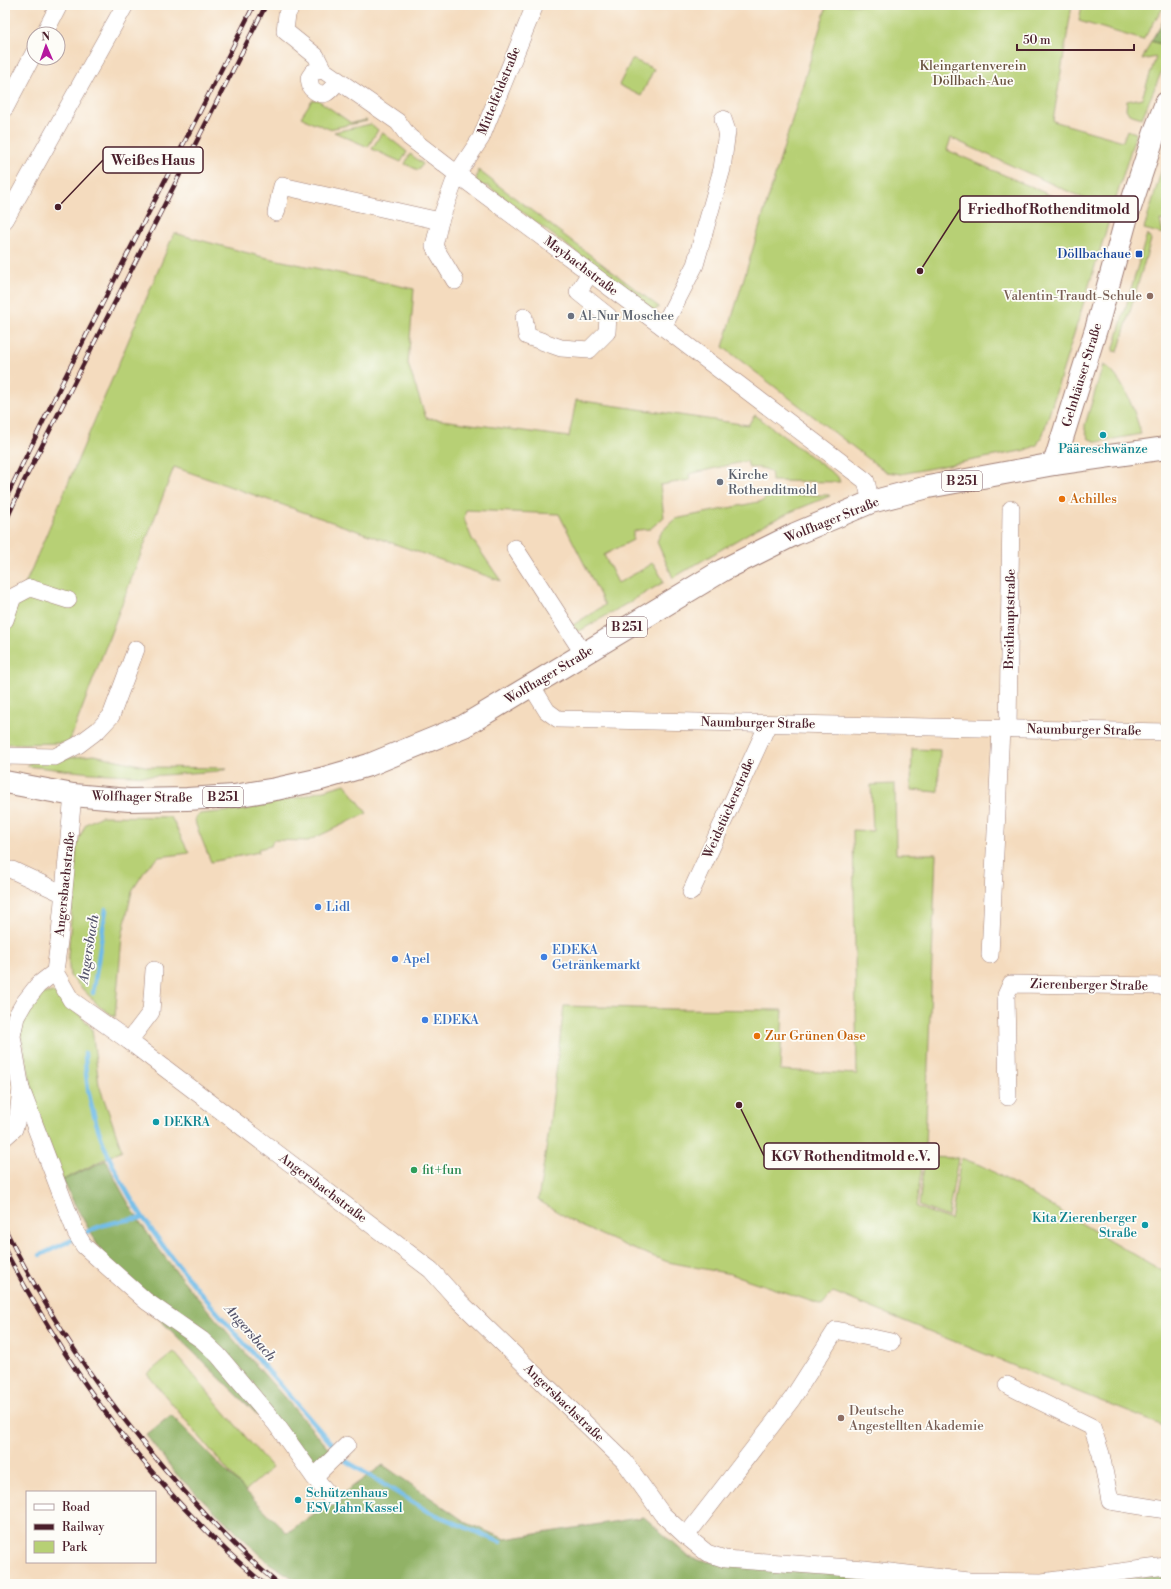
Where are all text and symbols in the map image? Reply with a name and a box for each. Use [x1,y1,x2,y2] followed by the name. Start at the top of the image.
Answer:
[26,26,66,66] north arrow
[1017,26,1134,52] scale bar
[41,30,51,44] text: N
[1023,33,1051,48] text: 50 m
[474,44,524,137] street label: Mittelfeldstraße
[920,58,1027,89] park label: Kleingartenverein Döllbach-Aue
[103,147,203,173] callout: Weißes Haus
[110,152,195,170] text: Weißes Haus
[960,196,1138,222] callout: Friedhof Rothenditmold
[968,201,1130,219] text: Friedhof Rothenditmold
[541,233,622,299] street label: Maybachstraße
[1057,246,1131,262] place label: Döllbachaue
[1134,249,1144,259] marker: Döllbachaue
[1002,288,1142,304] place label: Valentin-Traudt-Schule
[1145,291,1155,301] marker: Valentin-Traudt-Schule
[578,308,674,324] place label: Al-Nur Moschee
[566,311,576,321] marker: Al-Nur Moschee
[1059,321,1106,429] street label: Gelnhäuser Straße
[1098,430,1108,440] marker: Pääreschwänze
[1058,441,1148,457] place label: Pääreschwänze
[728,467,818,498] place label: Kirche Rothenditmold
[942,471,982,491] road number: B 251
[715,477,725,487] marker: Kirche Rothenditmold
[1069,491,1117,507] place label: Achilles
[781,494,882,547] street label: Wolfhager Straße
[1057,494,1067,504] marker: Achilles
[1001,568,1019,670] street label: Breithauptstraße
[607,617,647,637] road number: B 251
[501,642,597,708] street label: Wolfhager Straße
[701,714,816,732] street label: Naumburger Straße
[1027,721,1142,739] street label: Naumburger Straße
[699,755,759,862] street label: Weidstückerstraße
[203,787,243,807] road number: B 251
[91,788,193,806] street label: Wolfhager Straße
[51,830,79,938] street label: Angersbachstraße
[326,899,350,915] place label: Lidl
[313,902,323,912] marker: Lidl
[74,913,103,987] water label: Angersbach
[552,942,641,973] place label: EDEKA Getränkemarkt
[402,951,430,967] place label: Apel
[539,952,549,962] marker: EDEKA Getränkemarkt
[390,954,400,964] marker: Apel
[1030,976,1149,994] street label: Zierenberger Straße
[433,1012,480,1028] place label: EDEKA
[420,1015,430,1025] marker: EDEKA
[765,1028,866,1044] place label: Zur Grünen Oase
[752,1031,762,1041] marker: Zur Grünen Oase
[164,1114,211,1130] place label: DEKRA
[151,1117,161,1127] marker: DEKRA
[764,1143,939,1169] callout: KGV Rothenditmold e.V.
[771,1148,931,1166] text: KGV Rothenditmold e.V.
[275,1149,370,1226] street label: Angersbachstraße
[422,1162,462,1178] place label: fit+fun
[409,1165,419,1175] marker: fit+fun
[1032,1210,1137,1241] place label: Kita Zierenberger Straße
[1140,1220,1150,1230] marker: Kita Zierenberger Straße
[219,1299,280,1365] water label: Angersbach
[520,1360,608,1446] street label: Angersbachstraße
[848,1403,984,1434] place label: Deutsche Angestellten Akademie
[836,1413,846,1423] marker: Deutsche Angestellten Akademie
[306,1485,403,1516] place label: Schützenhaus ESV Jahn Kassel
[26,1491,156,1563] legend
[293,1495,303,1505] marker: Schützenhaus ESV Jahn Kassel
[62,1500,90,1515] text: Road
[62,1520,104,1535] text: Railway
[62,1540,88,1555] text: Park

